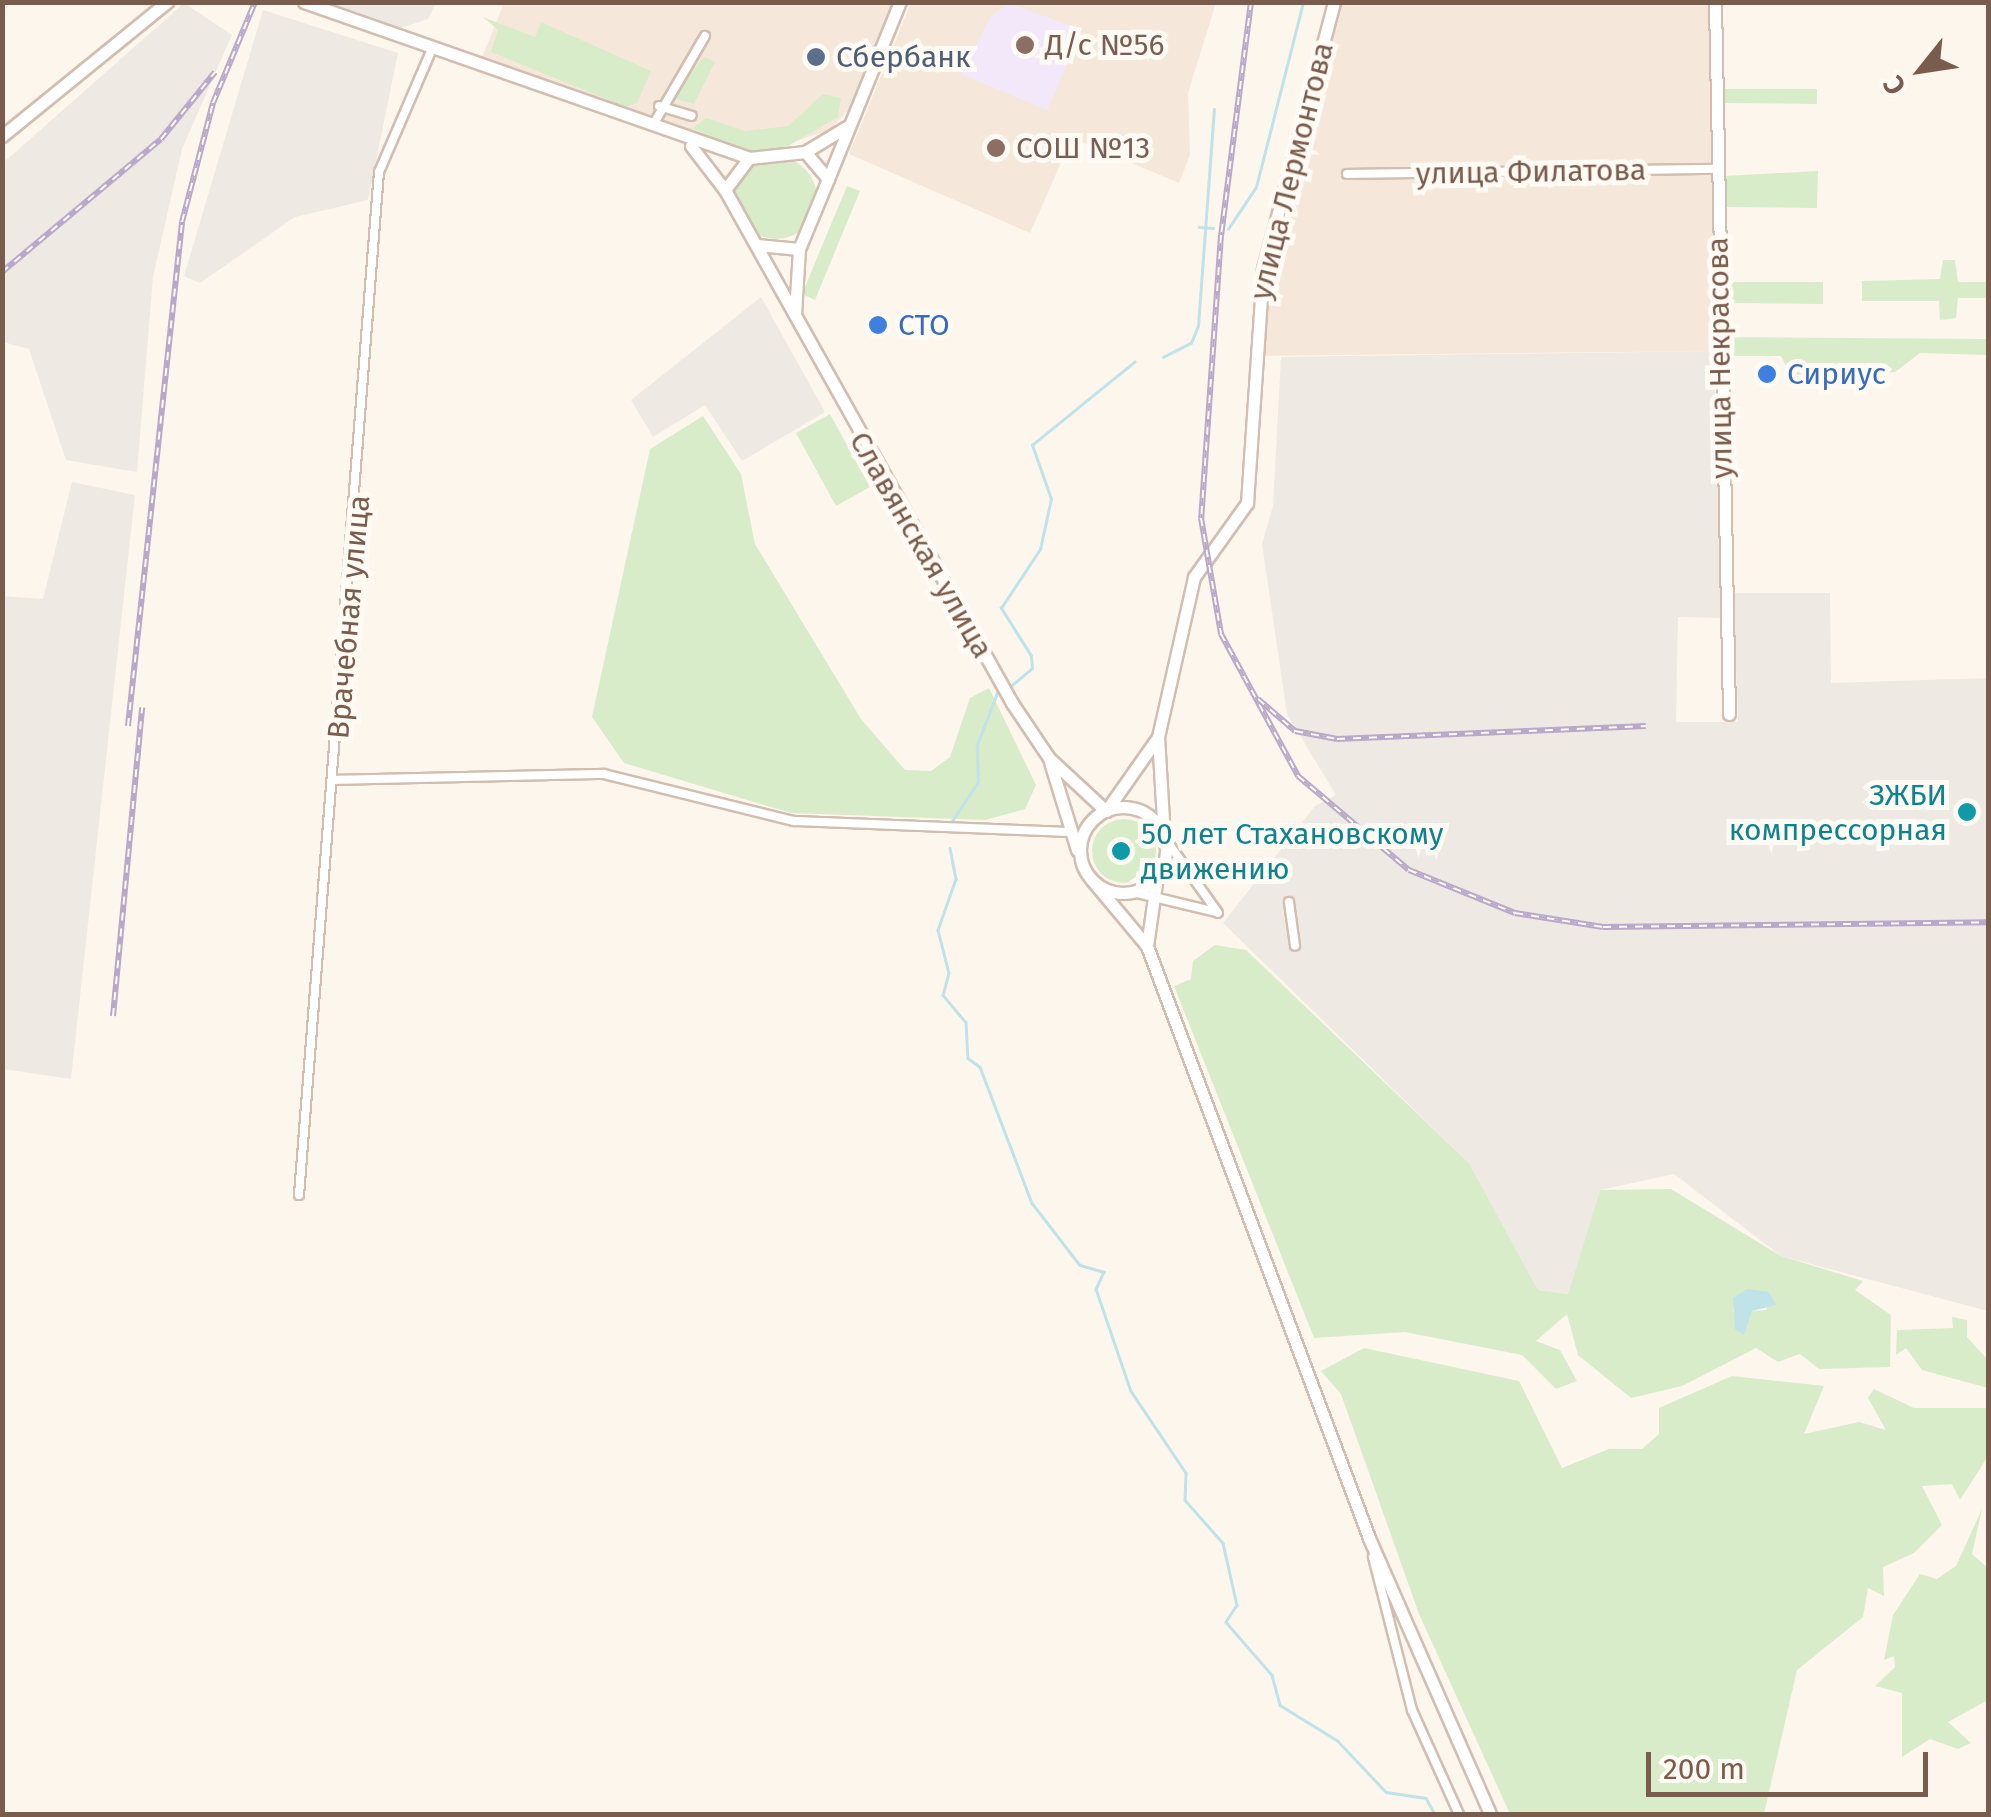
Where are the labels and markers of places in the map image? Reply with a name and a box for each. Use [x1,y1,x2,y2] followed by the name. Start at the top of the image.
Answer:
[1045,27,1164,63] place label: Д/с №56
[1014,34,1036,56] marker: Д/с №56
[836,39,971,75] place label: Сбербанк
[805,46,827,68] marker: Сбербанк
[1016,130,1150,166] place label: СОШ №13
[985,137,1007,159] marker: СОШ №13
[898,307,950,343] place label: СТО
[867,314,889,336] marker: СТО
[1787,356,1886,392] place label: Сириус
[1756,363,1778,385] marker: Сириус
[1729,777,1947,848] place label: ЗЖБИ компрессорная
[1956,801,1978,823] marker: ЗЖБИ компрессорная
[1141,816,1443,886] place label: 50 лет Стахановскому движению
[1110,840,1132,862] marker: 50 лет Стахановскому движению

